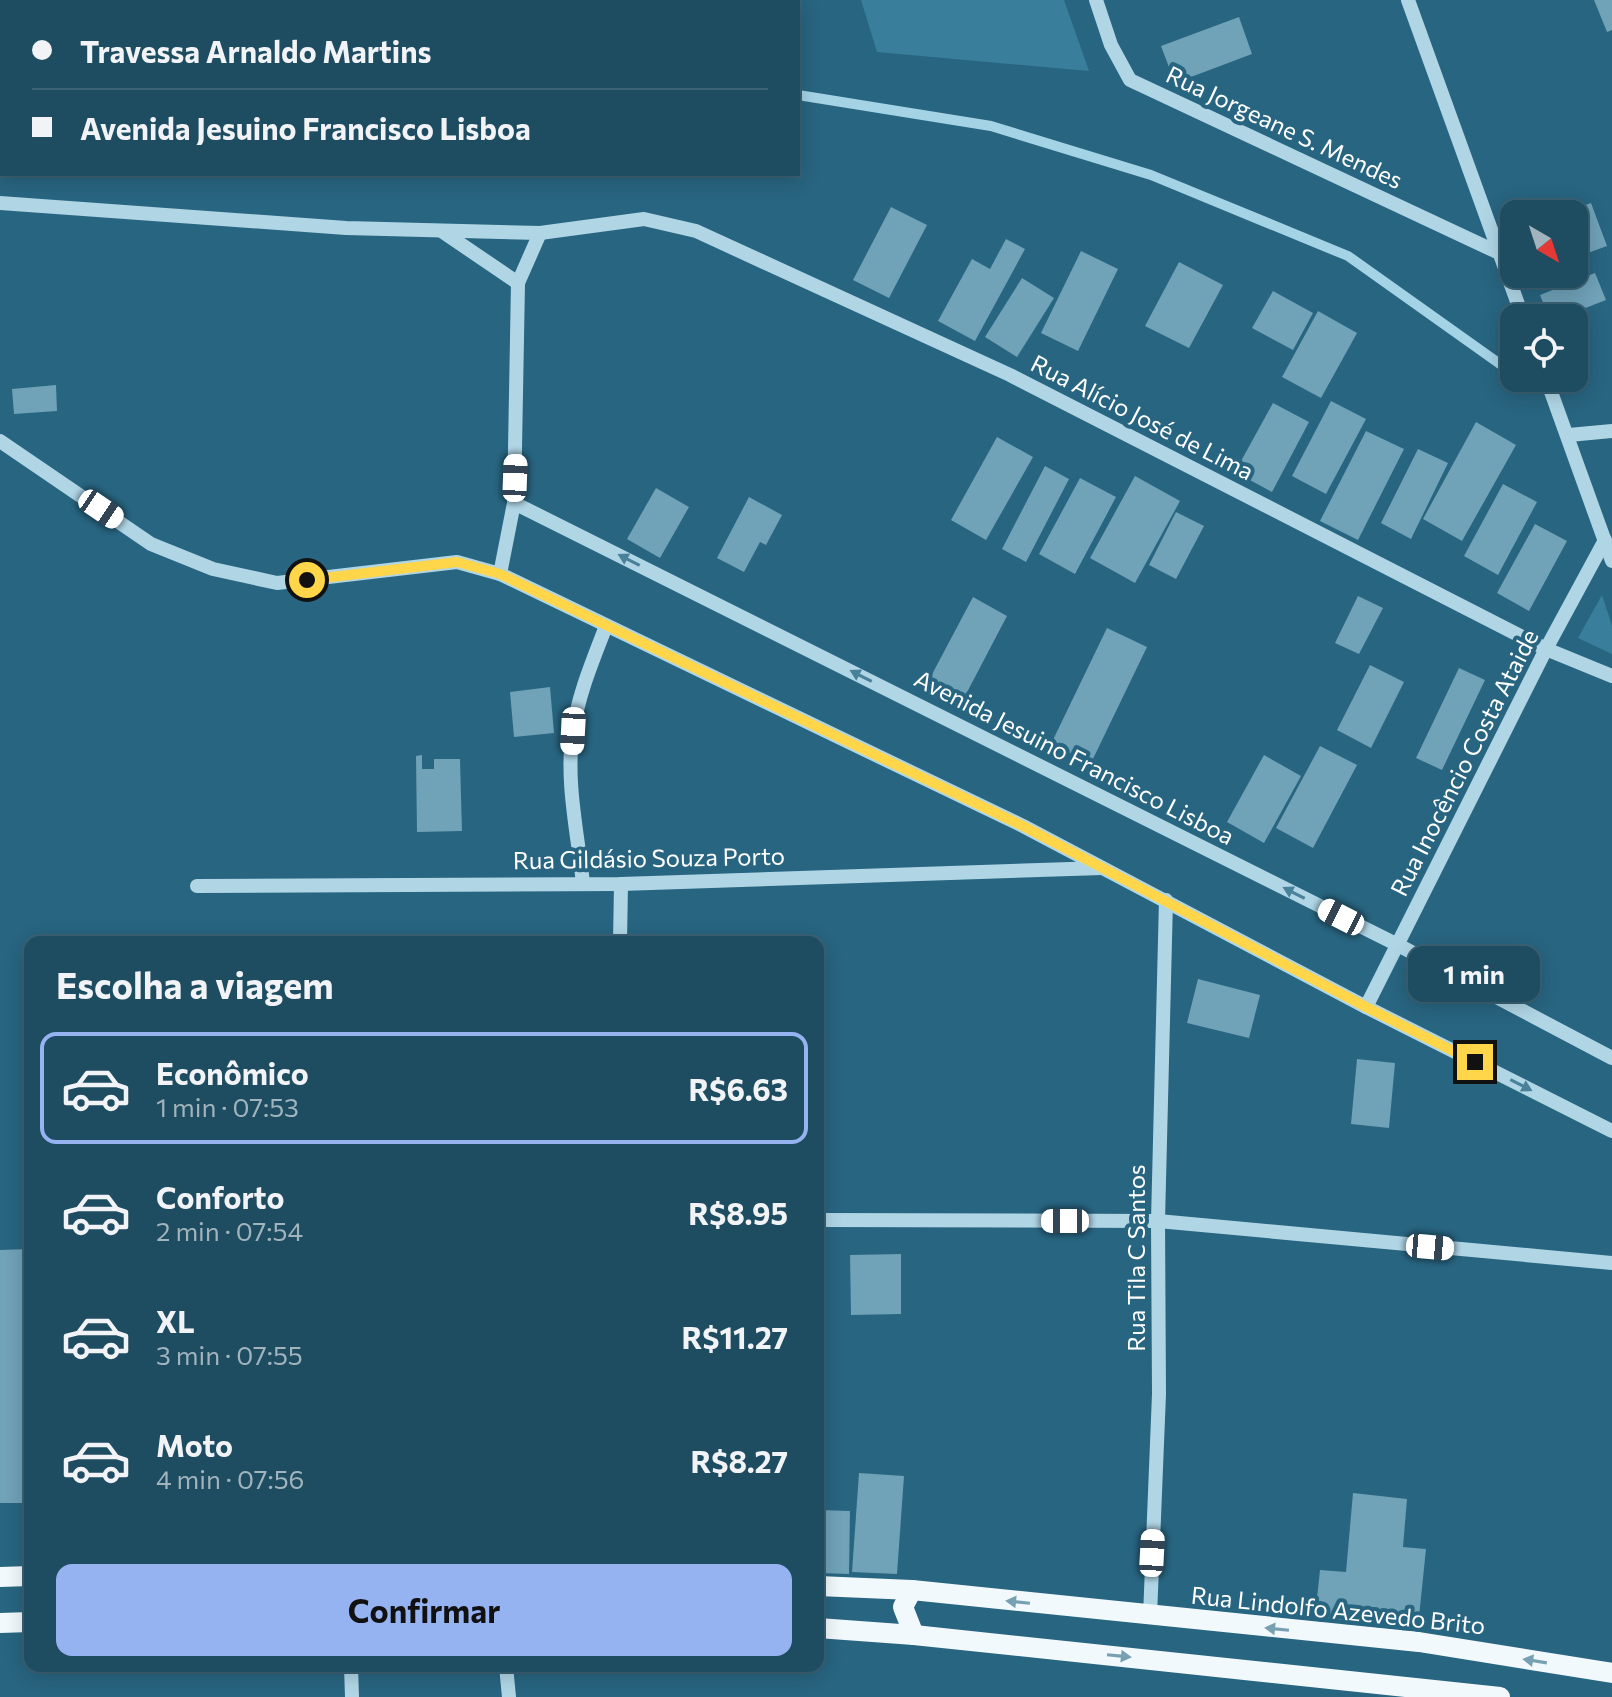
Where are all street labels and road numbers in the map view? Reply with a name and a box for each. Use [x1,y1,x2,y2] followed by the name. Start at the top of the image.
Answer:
[1162,59,1407,194] street label: Rua Jorgeane S. Mendes
[1026,348,1259,485] street label: Rua Alício José de Lima
[1384,624,1544,901] street label: Rua Inocêncio Costa Ataide
[910,663,1239,850] street label: Avenida Jesuino Francisco Lisboa
[513,841,785,874] street label: Rua Gildásio Souza Porto
[1121,1164,1150,1352] street label: Rua Tila C Santos
[1190,1580,1487,1639] street label: Rua Lindolfo Azevedo Brito

